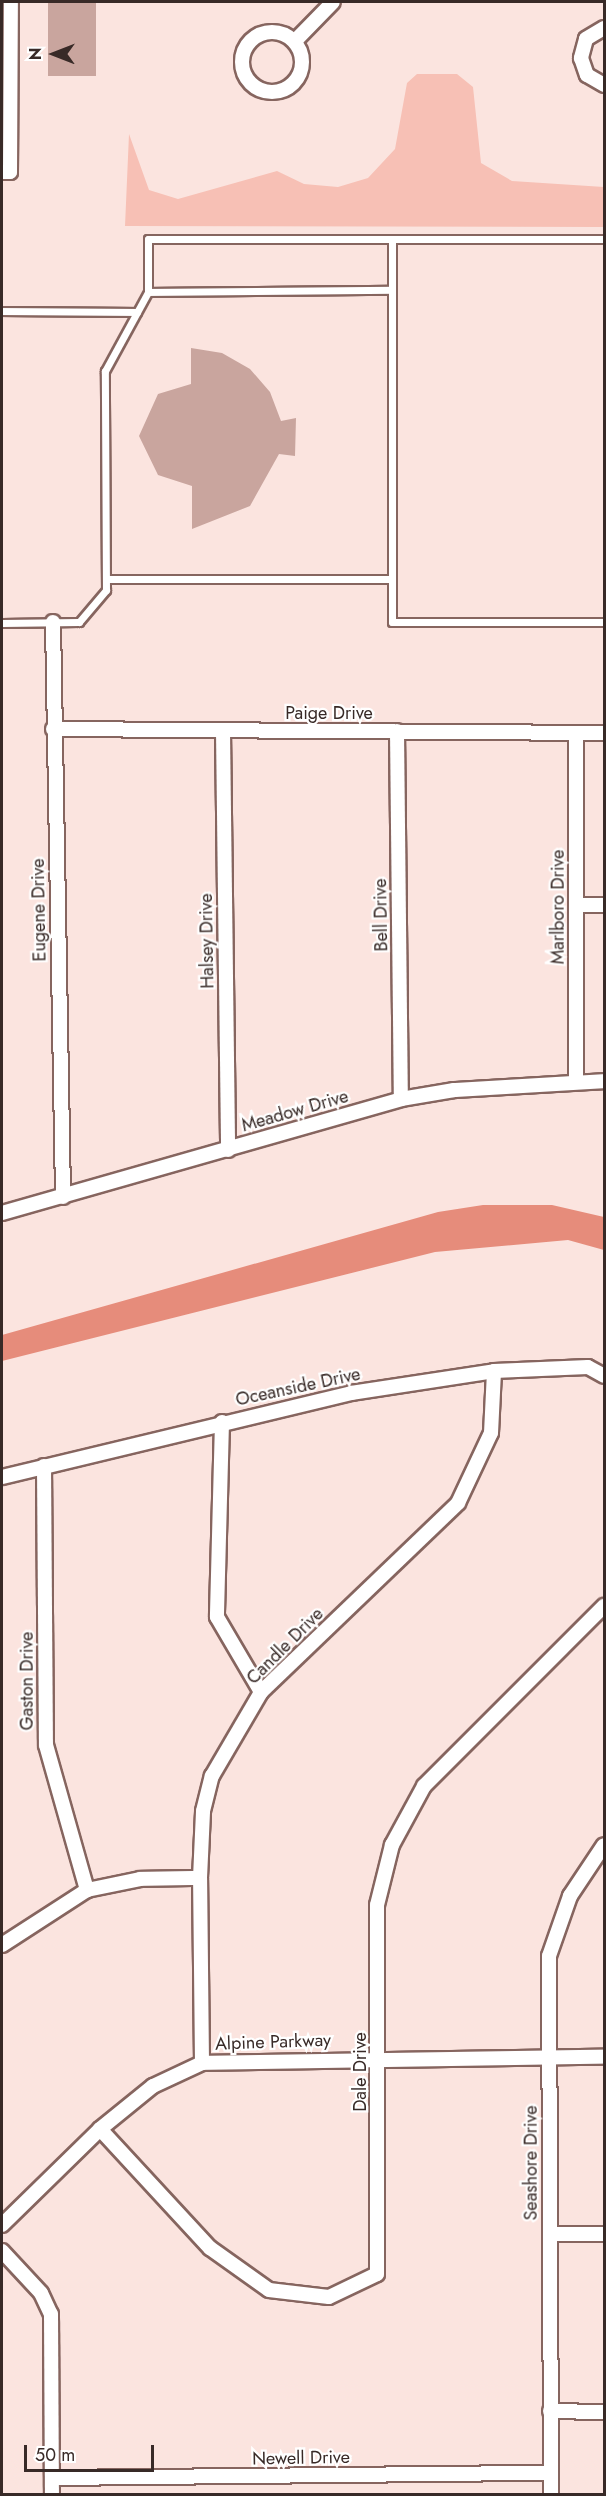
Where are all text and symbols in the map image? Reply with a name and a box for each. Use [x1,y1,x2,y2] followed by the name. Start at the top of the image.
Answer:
[24,24,84,84] north arrow
[24,48,47,60] text: N
[285,702,373,724] street label: Paige Drive
[547,850,569,964] street label: Marlboro Drive
[27,858,51,962] street label: Eugene Drive
[370,878,392,952] street label: Bell Drive
[195,893,219,989] street label: Halsey Drive
[239,1085,351,1137] street label: Meadow Drive
[234,1363,362,1411] street label: Oceanside Drive
[242,1603,328,1689] street label: Candle Drive
[16,1632,38,1730] street label: Gaston Drive
[215,2029,331,2055] street label: Alpine Parkway
[349,2032,371,2112] street label: Dale Drive
[520,2106,542,2220] street label: Seashore Drive
[27,2433,158,2471] scale bar
[35,2442,75,2468] text: 50 m
[252,2446,350,2470] street label: Newell Drive

